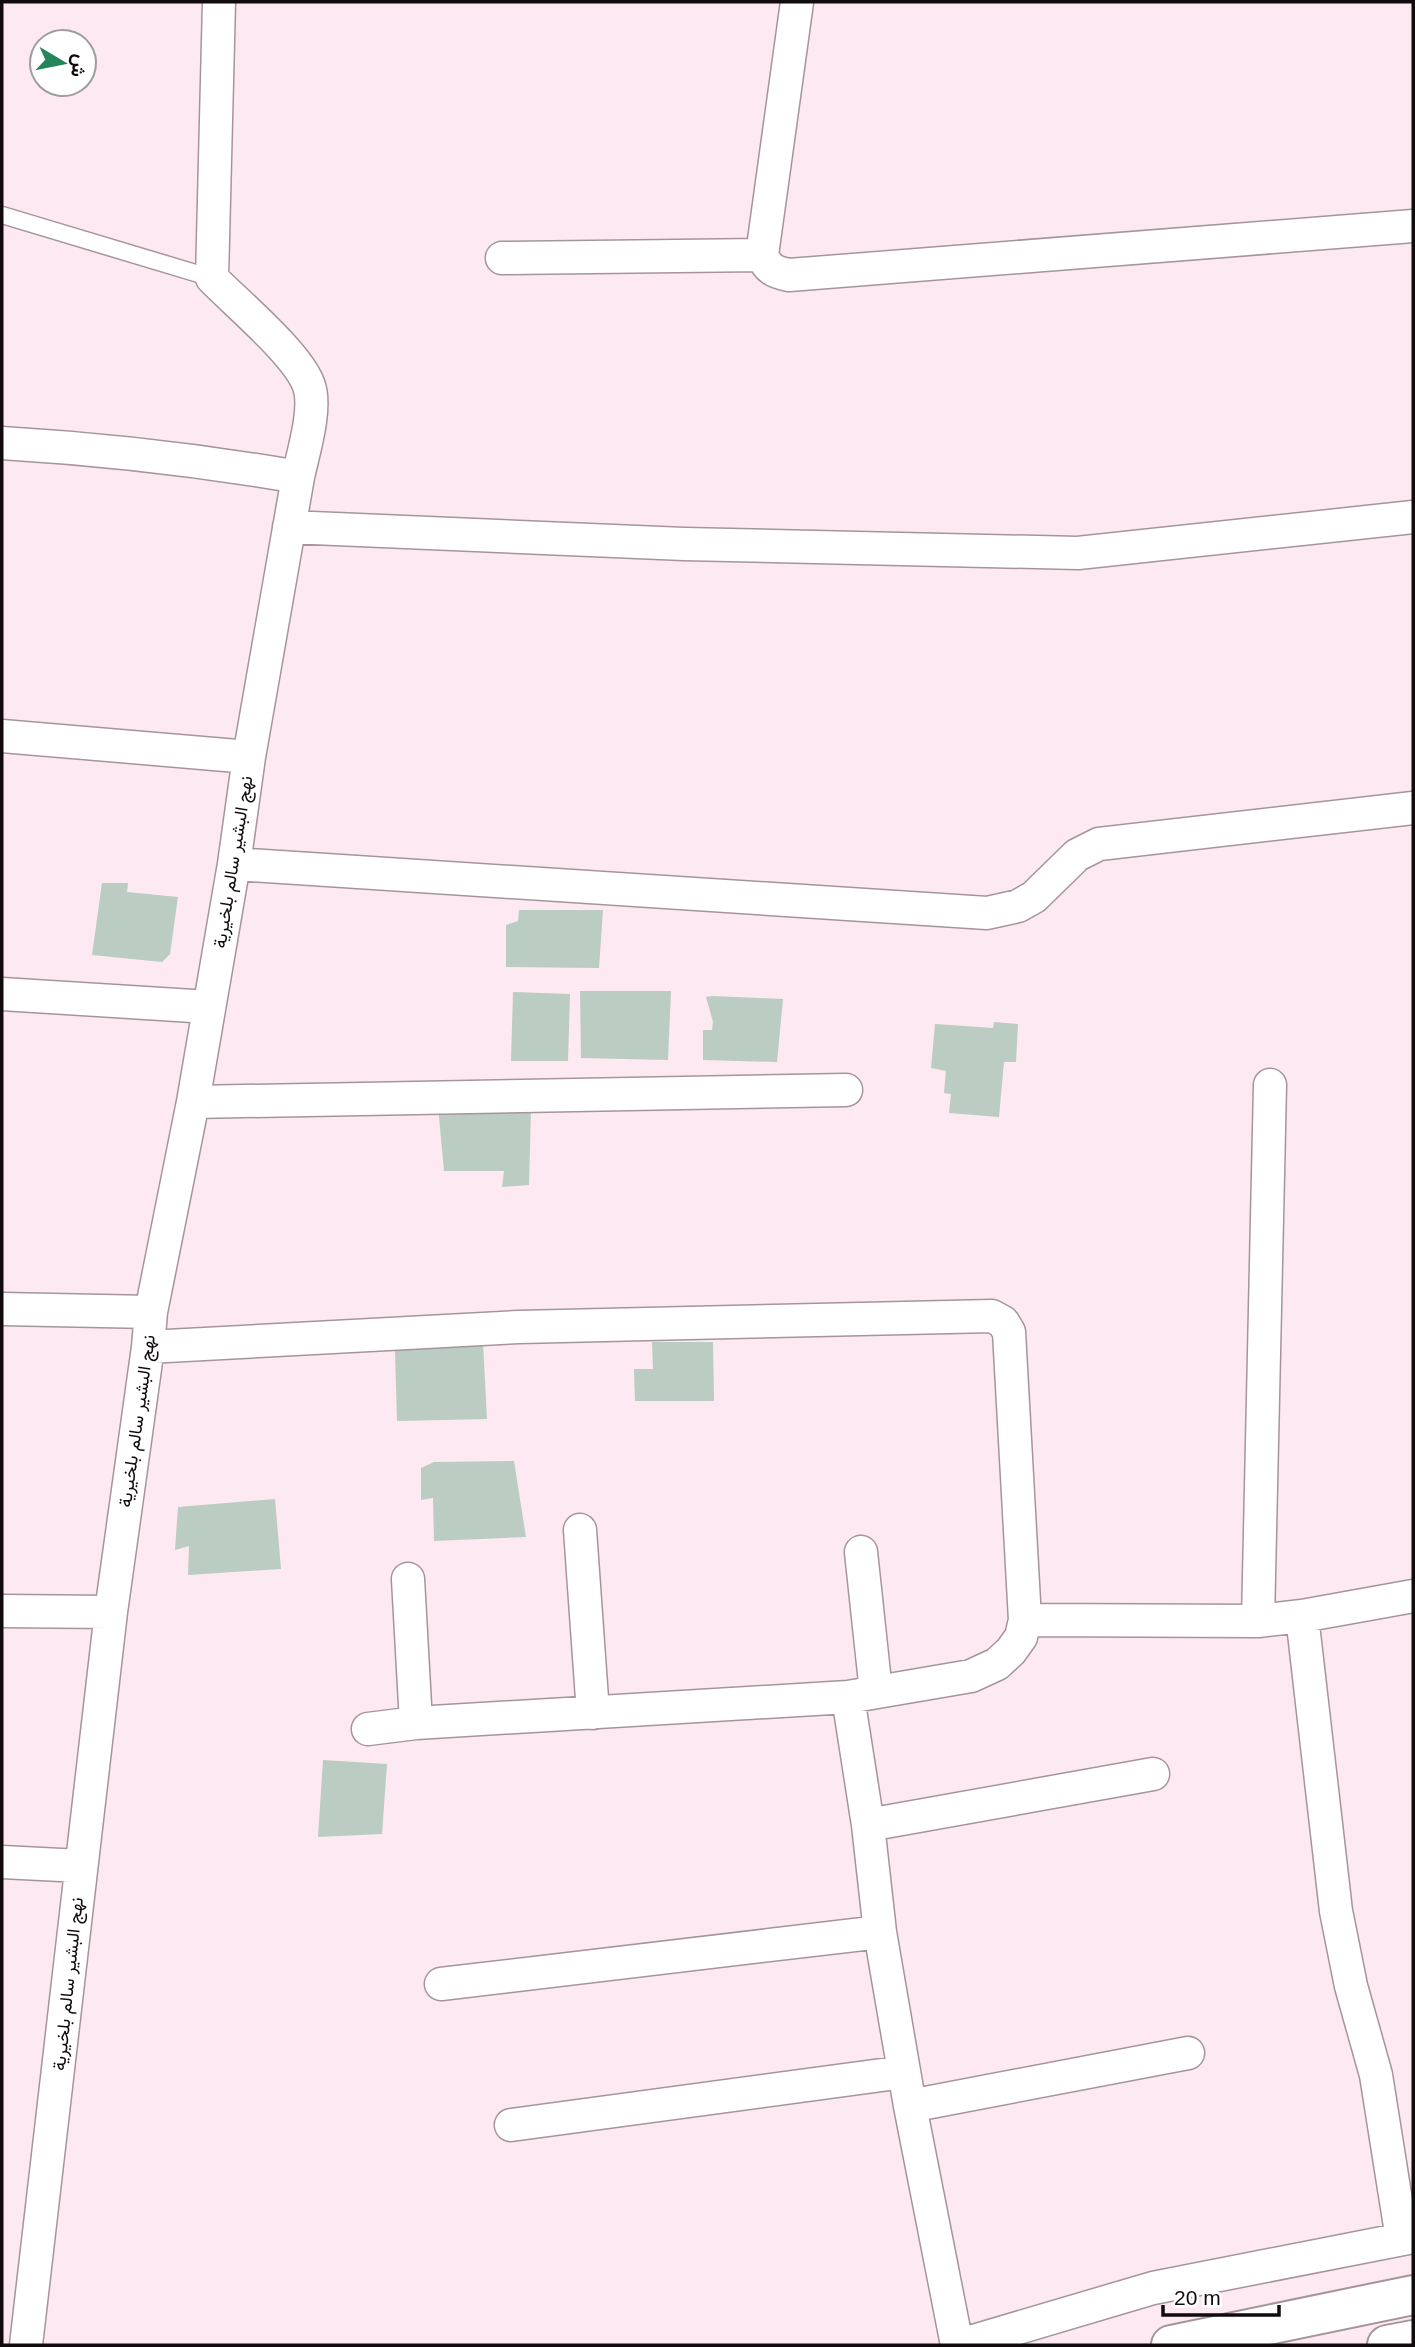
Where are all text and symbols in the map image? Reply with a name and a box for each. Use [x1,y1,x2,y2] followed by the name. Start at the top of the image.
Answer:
[28,28,98,98] north arrow
[66,53,92,79] text: ش
[209,774,258,950] street label: نهج البشير سالم بلخيرية
[115,1333,161,1509] street label: نهج البشير سالم بلخيرية
[49,1896,89,2072] street label: نهج البشير سالم بلخيرية
[1163,2274,1278,2318] scale bar
[1174,2286,1221,2309] text: 20 m

